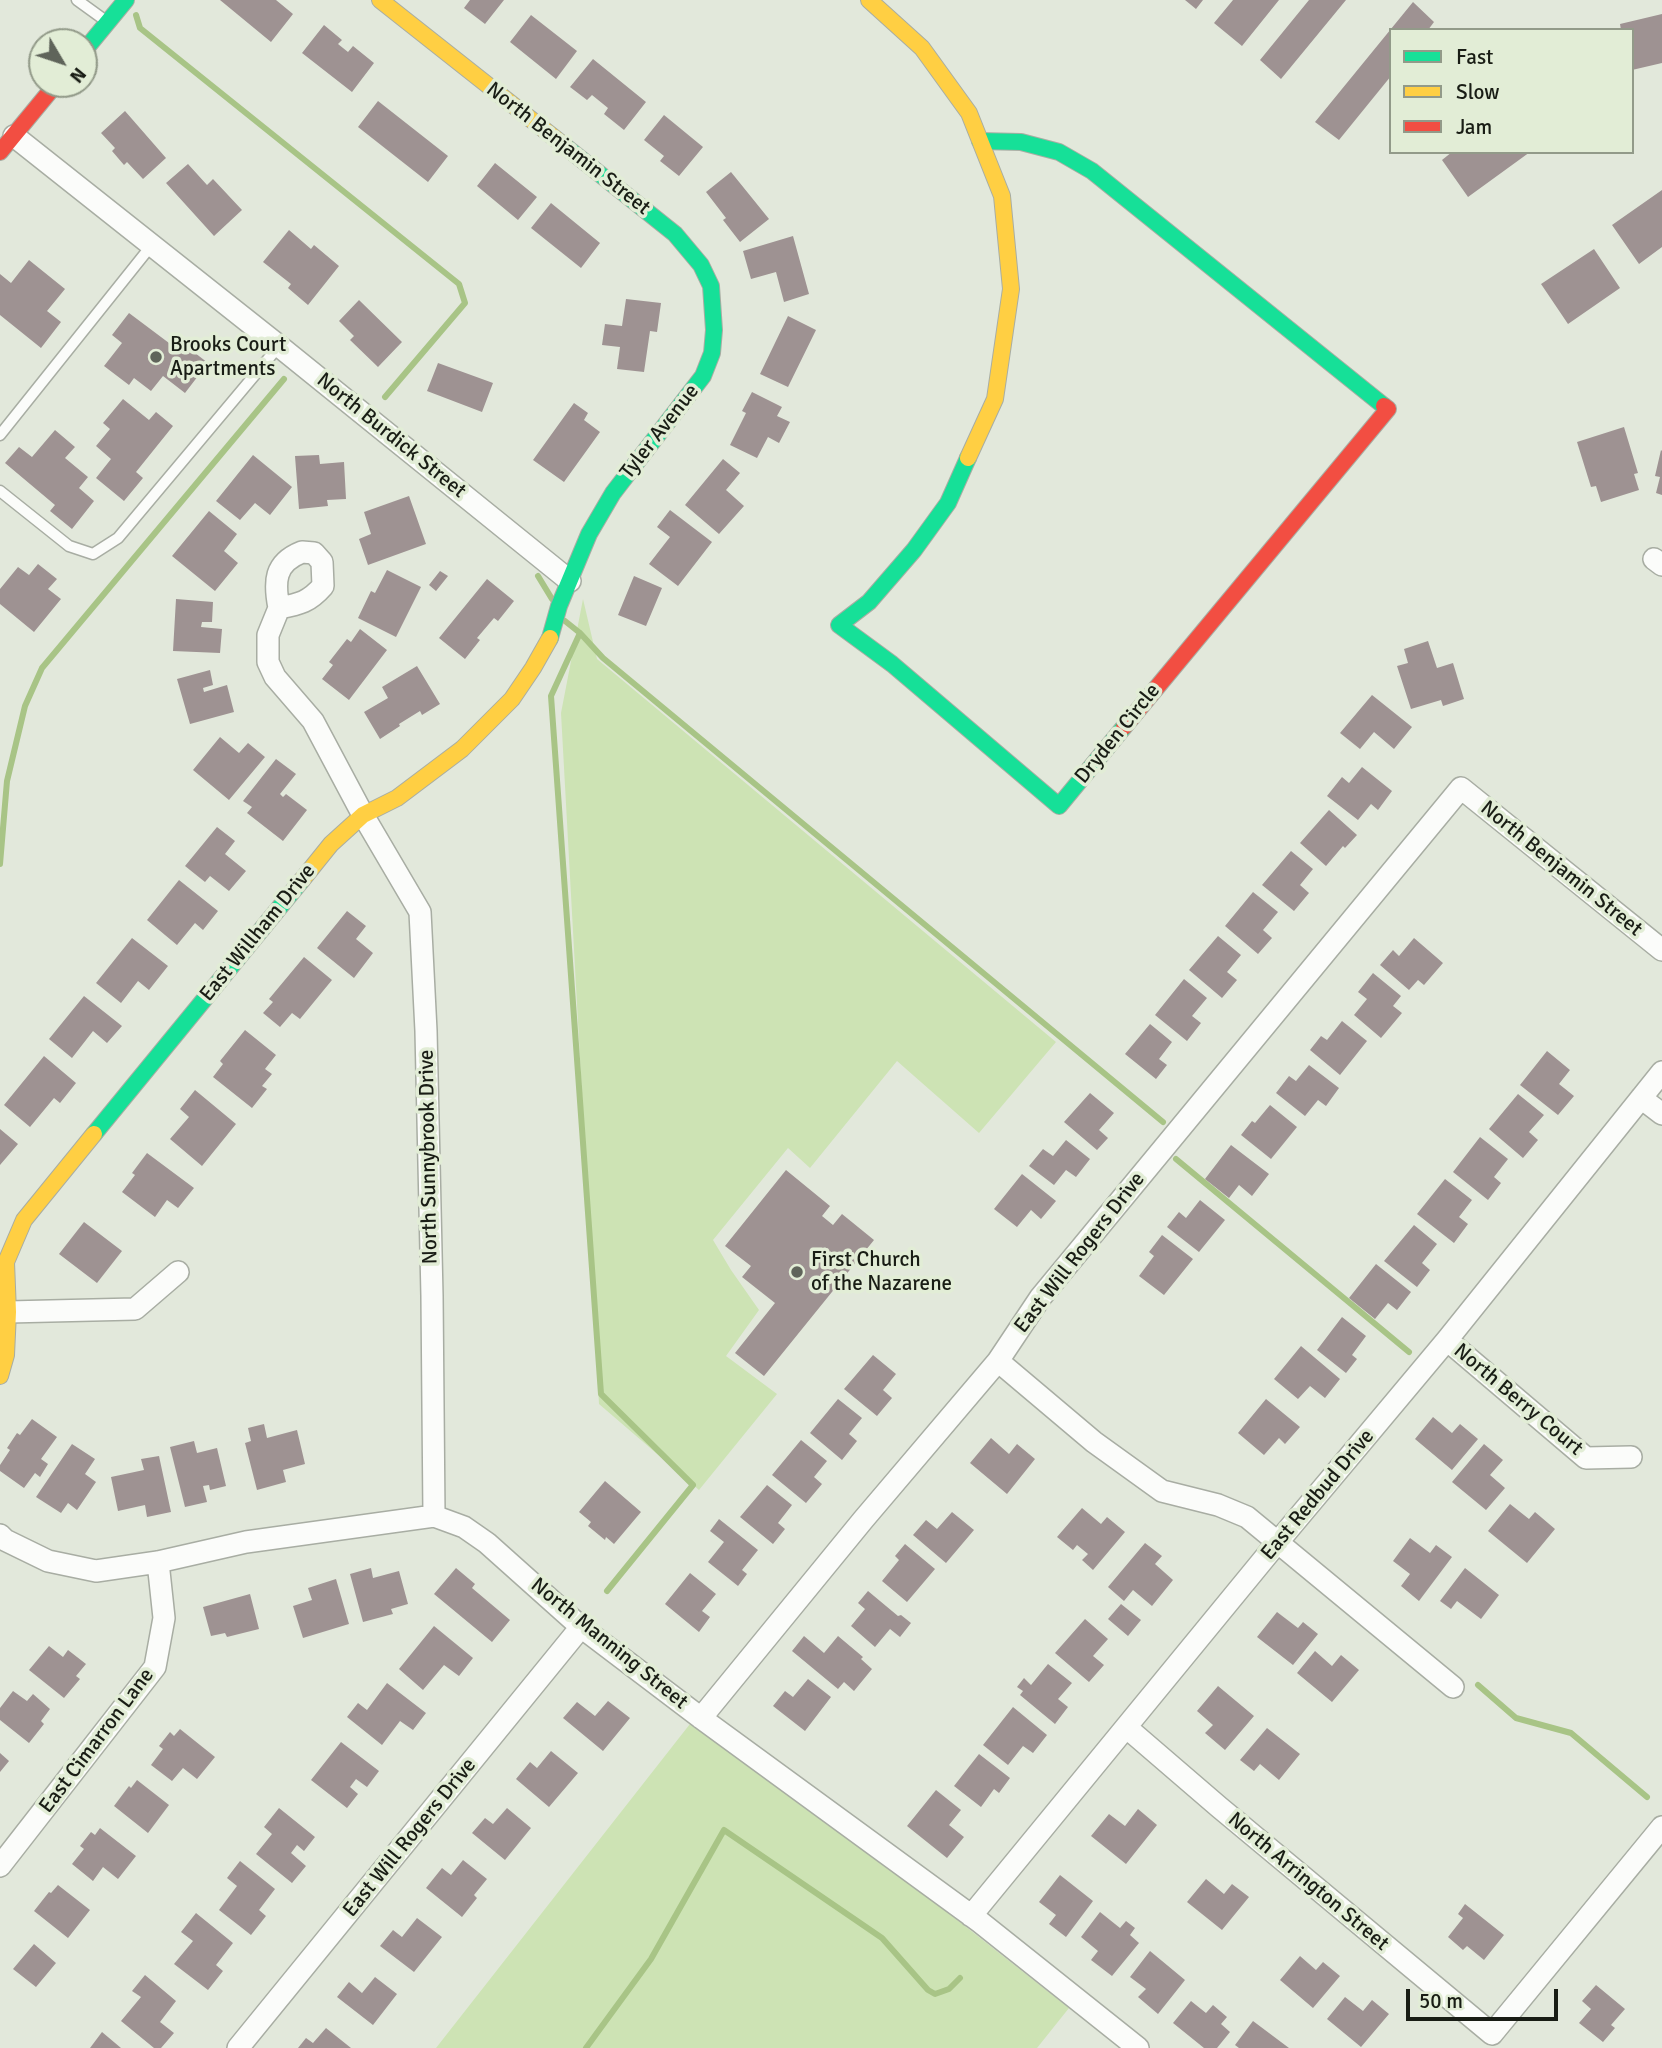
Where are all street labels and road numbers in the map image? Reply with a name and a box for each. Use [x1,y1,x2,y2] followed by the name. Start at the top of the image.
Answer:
[481,77,655,221] street label: North Benjamin Street
[311,368,471,504] street label: North Burdick Street
[615,380,705,484] street label: Tyler Avenue
[1070,679,1166,789] street label: Dryden Circle
[1475,796,1647,942] street label: North Benjamin Street
[195,859,321,1007] street label: East Willham Drive
[415,1049,443,1265] street label: North Sunnybrook Drive
[1009,1168,1151,1338] street label: East Will Rogers Drive
[1448,1339,1588,1461] street label: North Berry Court
[1256,1425,1380,1565] street label: East Redbud Drive
[525,1573,693,1715] street label: North Manning Street
[34,1664,160,1818] street label: East Cimarron Lane
[338,1753,482,1923] street label: East Will Rogers Drive
[1222,1807,1394,1957] street label: North Arrington Street

